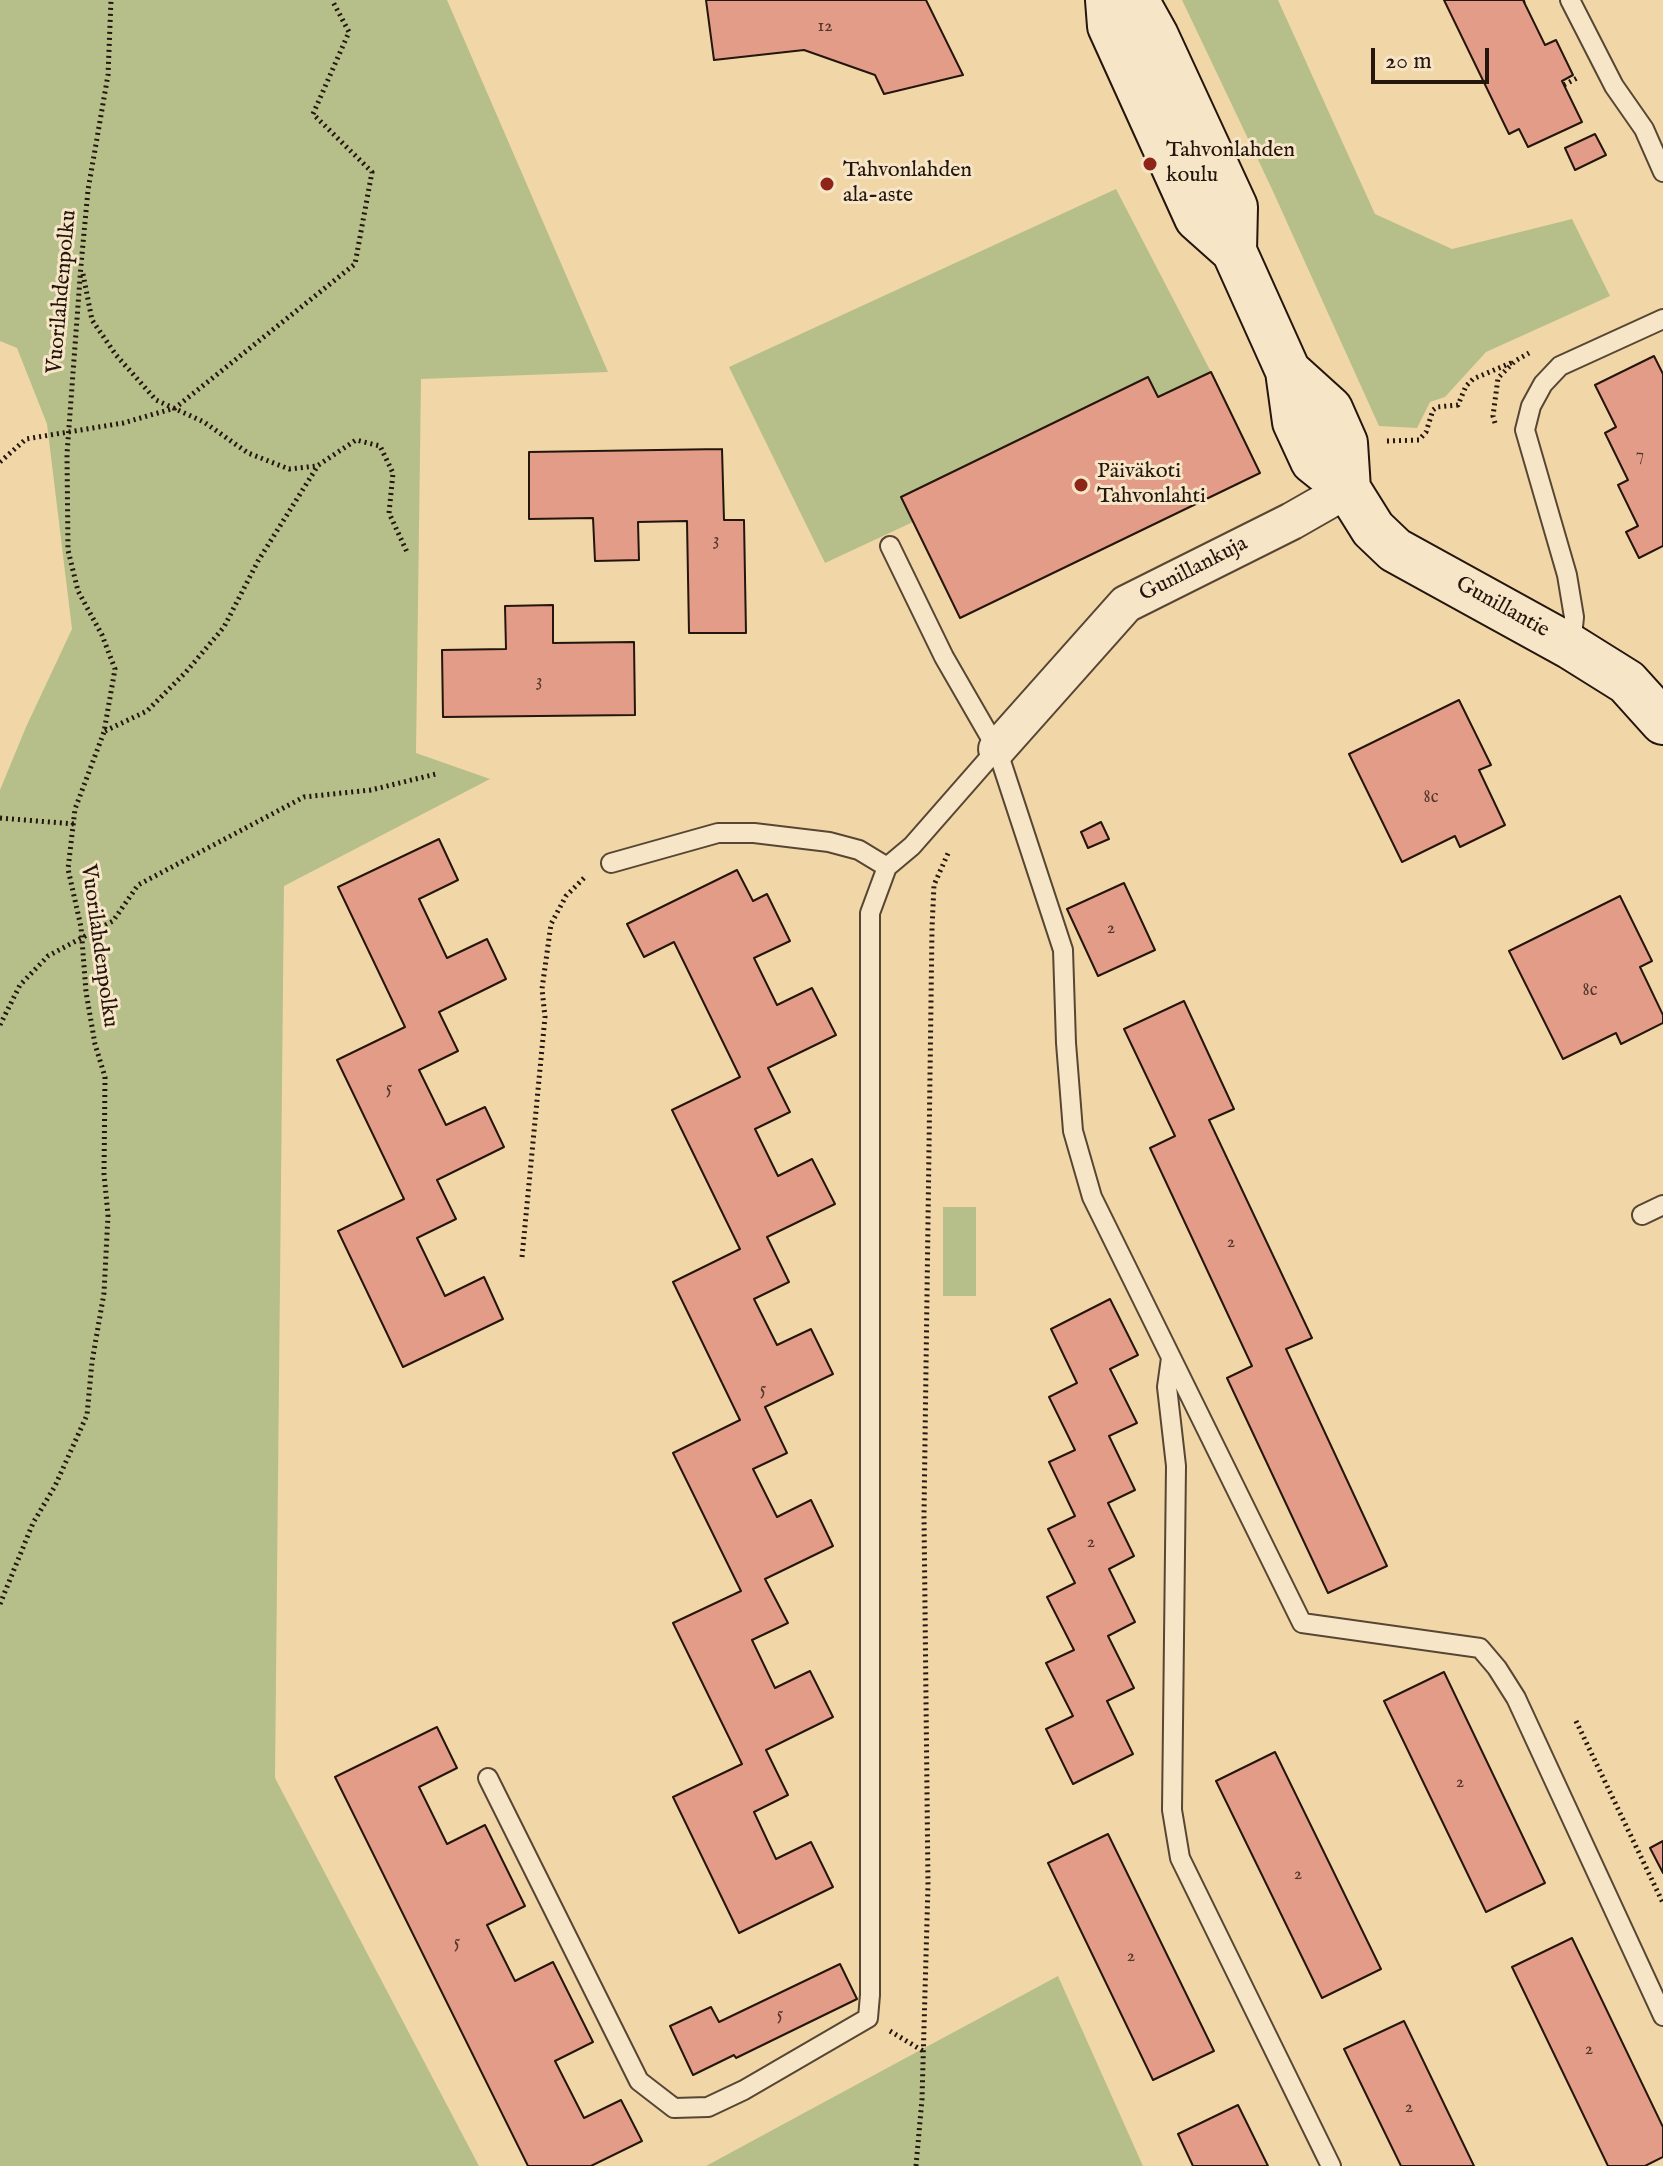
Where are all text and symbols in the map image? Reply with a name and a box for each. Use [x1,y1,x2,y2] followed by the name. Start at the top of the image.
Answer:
[817,16,833,38] house number: 12
[1375,32,1493,82] scale bar
[1385,46,1432,77] text: 20 m
[1166,138,1295,190] place label: Tahvonlahden koulu
[1141,155,1159,173] marker: Tahvonlahden koulu
[843,158,972,210] place label: Tahvonlahden ala-aste
[818,175,836,193] marker: Tahvonlahden ala-aste
[43,209,83,375] street label: Vuorilahdenpolku
[1636,445,1644,467] house number: 7
[1097,459,1206,510] place label: Päiväkoti Tahvonlahti
[1072,476,1090,494] marker: Päiväkoti Tahvonlahti
[713,530,719,552] house number: 3
[1136,532,1252,608] street label: Gunillankuja
[1450,571,1554,645] street label: Gunillantie
[536,671,542,693] house number: 3
[1424,787,1438,809] house number: 8c
[73,863,123,1029] street label: Vuorilahdenpolku
[1107,918,1115,940] house number: 2
[1583,980,1597,1002] house number: 8c
[386,1078,392,1100] house number: 5
[1227,1232,1235,1254] house number: 2
[760,1379,766,1401] house number: 5
[1087,1532,1095,1554] house number: 2
[1456,1772,1464,1794] house number: 2
[1294,1864,1302,1886] house number: 2
[454,1932,460,1954] house number: 5
[1127,1946,1135,1968] house number: 2
[777,2004,783,2026] house number: 5
[1585,2039,1593,2061] house number: 2
[1405,2097,1413,2119] house number: 2

